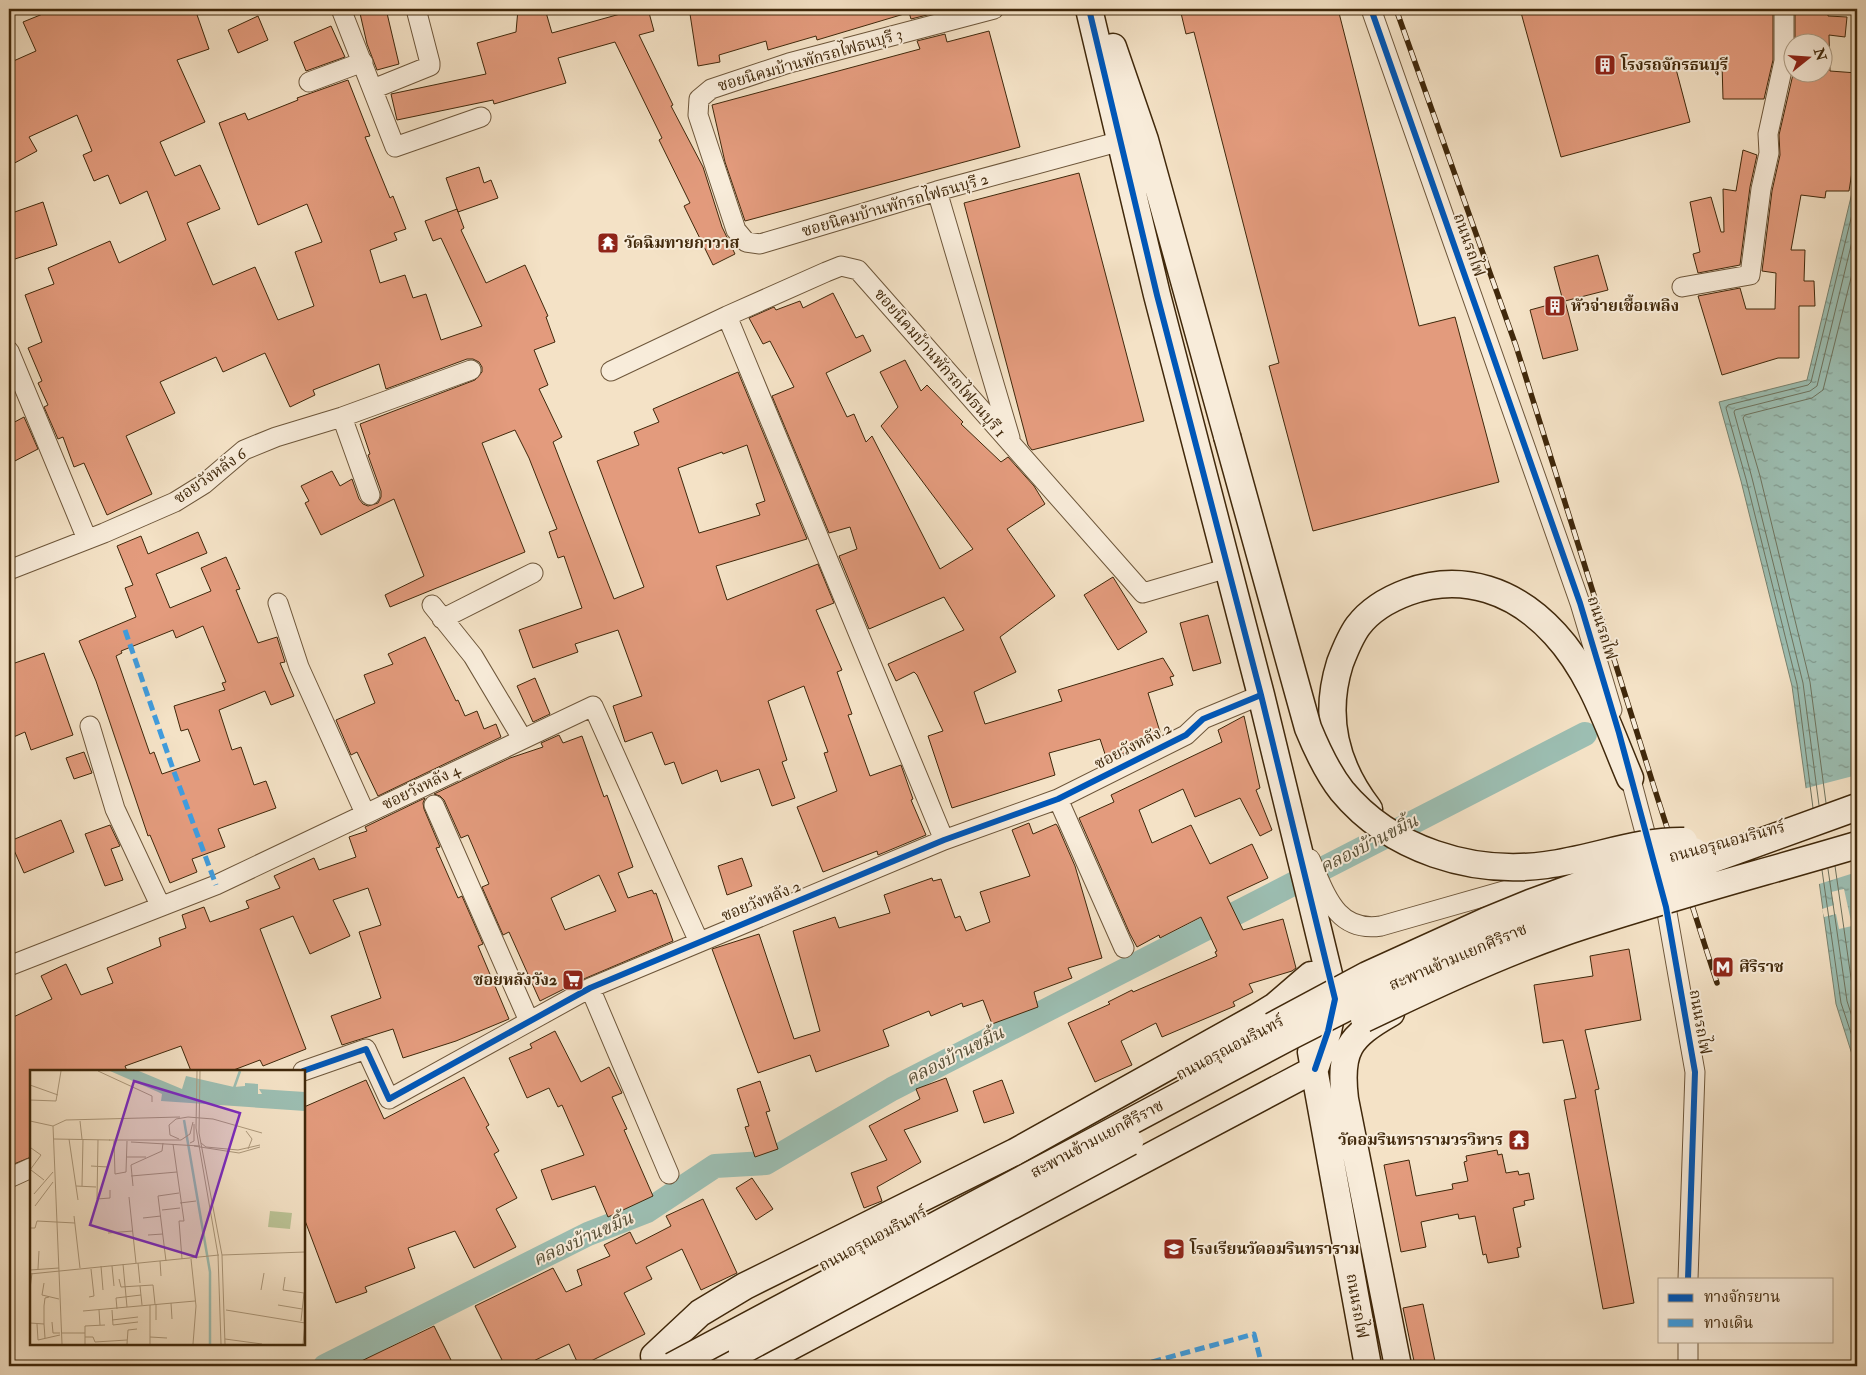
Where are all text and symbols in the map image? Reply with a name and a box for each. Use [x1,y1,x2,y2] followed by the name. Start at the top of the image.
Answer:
[715,23,905,97] street label: ซอยนิคมบ้านพักรถไฟธนบุรี 3
[1784,32,1834,82] north arrow
[1810,45,1830,63] text: N
[1593,53,1617,77] building icon: โรงรถจักรธนบุรี
[1620,54,1728,76] place label: โรงรถจักรธนบุรี
[799,168,991,242] street label: ซอยนิคมบ้านพักรถไฟธนบุรี 2
[1449,210,1490,279] street label: ถนนรถไฟ
[596,231,620,255] temple icon: วัดฉิมทายกาวาส
[624,233,739,253] place label: วัดฉิมทายกาวาส
[869,284,1011,442] street label: ซอยนิคมบ้านพักรถไฟธนบุรี 1
[1543,294,1567,318] building icon: หัวจ่ายเชื้อเพลิง
[1571,294,1679,316] place label: หัวจ่ายเชื้อเพลิง
[170,443,251,508] street label: ซอยวังหลัง 6
[1583,593,1622,662] street label: ถนนรถไฟ
[1091,718,1175,774] street label: ซอยวังหลัง 2
[379,759,465,815] street label: ซอยวังหลัง 4
[1315,807,1422,879] water label: คลองบ้านขมิ้น
[1667,817,1788,868] street label: ถนนอรุณอมรินทร์
[718,876,804,926] street label: ซอยวังหลัง 2
[1386,919,1530,995] street label: สะพานข้ามแยกศิริราช
[1711,955,1735,979] metro station icon: ศิริราช
[1739,957,1784,977] place label: ศิริราช
[561,968,585,992] supermarket icon: ซอยหลังวัง2
[473,970,557,990] place label: ซอยหลังวัง2
[1684,988,1717,1056] street label: ถนนรถไฟ
[1173,1011,1289,1086] street label: ถนนอรุณอมรินทร์
[901,1019,1008,1091] water label: คลองบ้านขมิ้น
[30,1070,305,1345] inset map
[1027,1095,1167,1183] street label: สะพานข้ามแยกศิริราช
[1507,1128,1531,1152] temple icon: วัดอมรินทรารามวรวิหาร
[1338,1130,1503,1150] place label: วัดอมรินทรารามวรวิหาร
[816,1202,932,1277] street label: ถนนอรุณอมรินทร์
[528,1204,637,1271] water label: คลองบ้านขมิ้น
[1162,1237,1186,1261] school or university icon: โรงเรียนวัดอมรินทราราม
[1189,1238,1359,1259] place label: โรงเรียนวัดอมรินทราราม
[1341,1272,1374,1340] street label: ถนนรถไฟ
[1658,1278,1834,1342] legend
[1704,1288,1780,1307] text: ทางจักรยาน
[1704,1314,1753,1333] text: ทางเดิน

